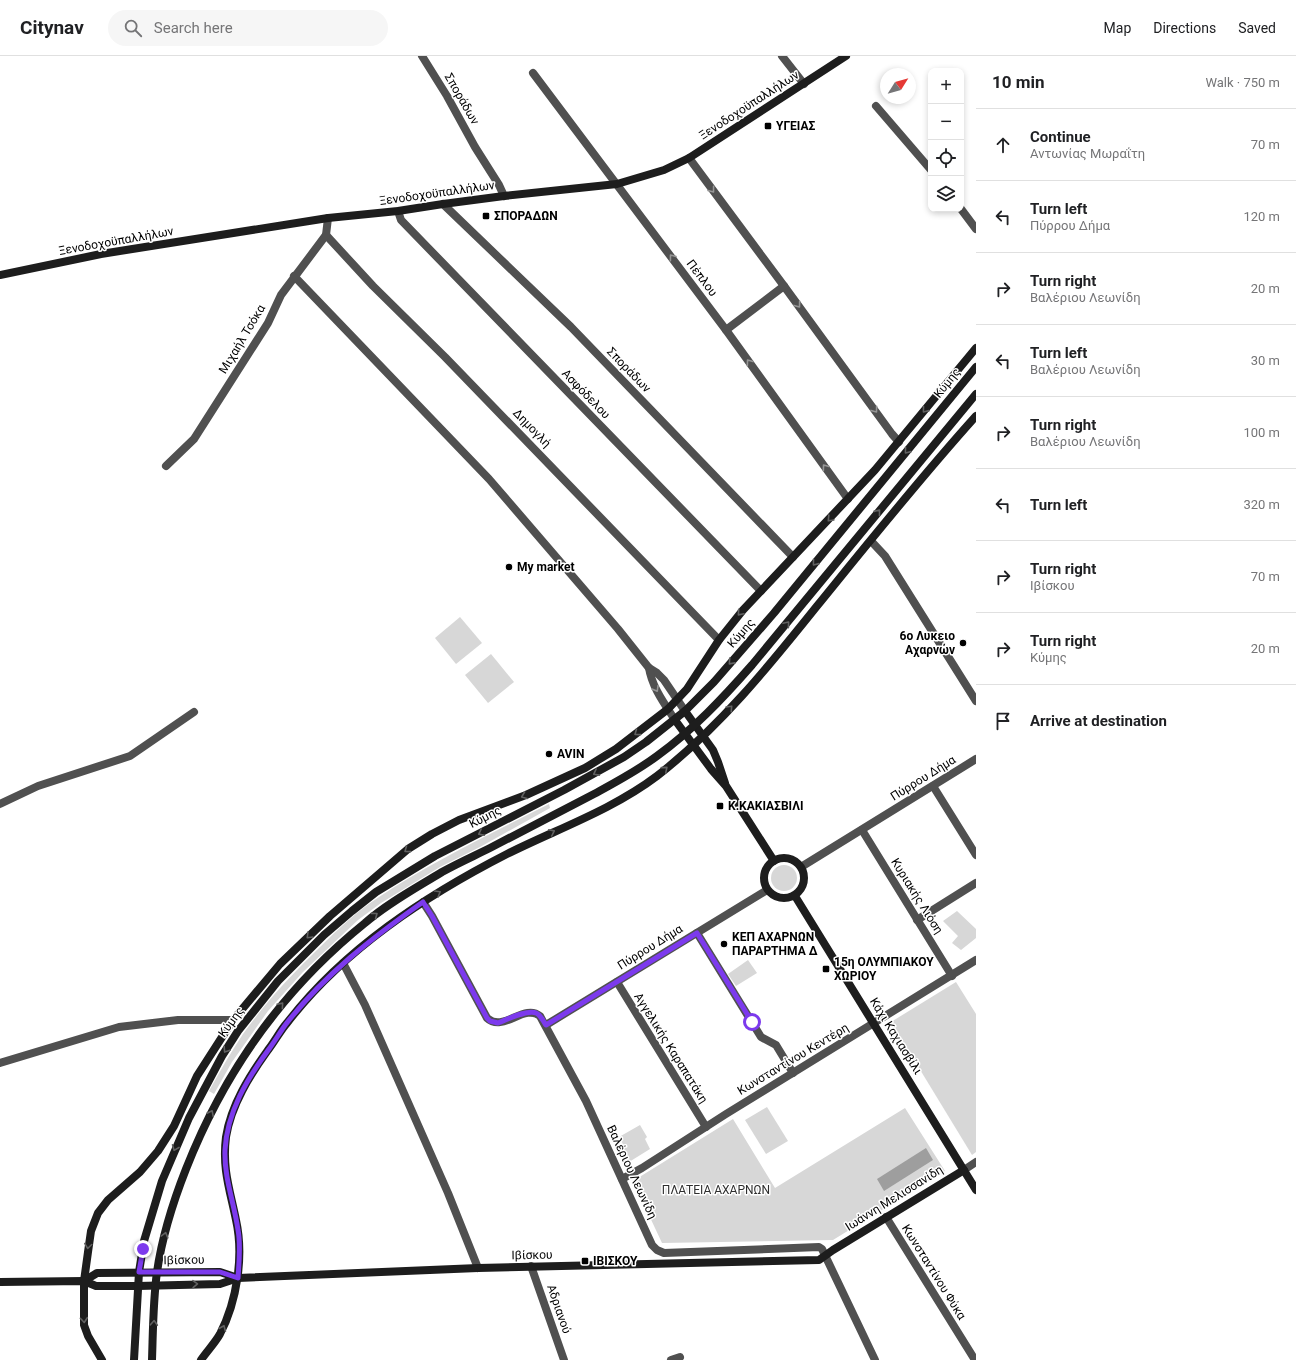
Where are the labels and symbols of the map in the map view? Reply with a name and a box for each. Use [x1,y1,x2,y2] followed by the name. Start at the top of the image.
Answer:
[697,67,802,142] street label: Ξενοδοχοϋπαλλήλων
[880,68,916,104] north arrow
[442,71,482,127] street label: Σποράδων
[776,119,816,133] place label: ΥΓΕΙΑΣ
[763,121,773,131] marker: ΥΓΕΙΑΣ
[379,178,496,208] street label: Ξενοδοχοϋπαλλήλων
[707,185,714,192] one-way arrow
[494,209,558,223] place label: ΣΠΟΡΑΔΩΝ
[481,211,491,221] marker: ΣΠΟΡΑΔΩΝ
[58,224,175,258] street label: Ξενοδοχοϋπαλλήλων
[670,255,677,262] one-way arrow
[684,257,720,299] street label: Πέπλου
[793,301,800,308] one-way arrow
[216,302,268,376] street label: Μιχαήλ Τσόκα
[604,345,654,395] street label: Σποράδων
[746,359,754,366] one-way arrow
[931,365,963,401] street label: Κύμης
[559,366,613,422] street label: Ασφόδελου
[510,406,554,450] street label: Δημογλή
[870,406,877,413] one-way arrow
[922,406,929,413] one-way arrow
[904,447,911,454] one-way arrow
[823,465,830,472] one-way arrow
[874,510,881,517] one-way arrow
[827,514,834,521] one-way arrow
[813,558,820,565] one-way arrow
[517,560,575,574] place label: My market
[504,562,514,572] marker: My market
[738,608,745,616] one-way arrow
[725,616,757,650] street label: Κύμης
[782,621,789,628] one-way arrow
[900,629,955,658] place label: 6ο Λυκειο Αχαρνών
[958,638,968,648] marker: 6ο Λυκειο Αχαρνών
[729,657,736,665] one-way arrow
[652,685,659,692] one-way arrow
[725,705,733,713] one-way arrow
[635,728,642,735] one-way arrow
[557,747,584,761] place label: AVIN
[544,749,554,759] marker: AVIN
[888,752,958,804] street label: Πύρρου Δήμα
[661,767,668,774] one-way arrow
[593,768,600,775] one-way arrow
[521,791,528,799] one-way arrow
[728,799,803,813] place label: Κ.ΚΑΚΙΑΣΒΙΛΙ
[715,801,725,811] marker: Κ.ΚΑΚΙΑΣΒΙΛΙ
[467,803,503,831] street label: Κύμης
[478,828,485,836] one-way arrow
[548,829,556,837] one-way arrow
[404,845,411,852] one-way arrow
[888,856,946,936] street label: Κυριακής Λιόση
[434,890,441,898] one-way arrow
[371,913,378,920] one-way arrow
[615,921,685,973] street label: Πύρρου Δήμα
[732,930,818,958] place label: ΚΕΠ ΑΧΑΡΝΩΝ ΠΑΡΑΡΤΗΜΑ Δ
[306,931,314,939] one-way arrow
[719,939,729,949] marker: ΚΕΠ ΑΧΑΡΝΩΝ ΠΑΡΑΡΤΗΜΑ Δ
[834,955,934,983] place label: 15η ΟΛΥΜΠΙΑΚΟΥ ΧΩΡΙΟΥ
[821,964,831,974] marker: 15η ΟΛΥΜΠΙΑΚΟΥ ΧΩΡΙΟΥ
[631,990,711,1106] street label: Αγγελικής Καραπατάκη
[867,995,925,1077] street label: Κάχι Καχιασβίλι
[277,1002,284,1009] one-way arrow
[215,1004,247,1040] street label: Κύμης
[743,1013,761,1031] route start
[735,1020,851,1098] street label: Κωνσταντίνου Κεντέρη
[223,1046,230,1053] one-way arrow
[206,1110,214,1118] one-way arrow
[604,1123,660,1221] street label: Βαλέριου Λεωνίδη
[172,1145,180,1152] one-way arrow
[843,1162,945,1234] street label: Ιωάννη Μελισσανίδη
[662,1183,770,1197] park label: ΠΛΑΤΕΙΑ ΑΧΑΡΝΩΝ
[899,1222,969,1322] street label: Κωνσταντίνου Φύκα
[160,1231,169,1238] one-way arrow
[134,1240,152,1258] route end
[84,1243,93,1250] one-way arrow
[511,1248,553,1262] street label: Ιβίσκου
[163,1253,205,1267] street label: Ιβίσκου
[593,1254,638,1268] place label: ΙΒΙΣΚΟΥ
[580,1256,590,1266] marker: ΙΒΙΣΚΟΥ
[192,1280,198,1288] one-way arrow
[544,1283,574,1335] street label: Αδριανού
[80,1317,89,1323] one-way arrow
[149,1320,158,1326] one-way arrow
[218,1324,226,1331] one-way arrow

